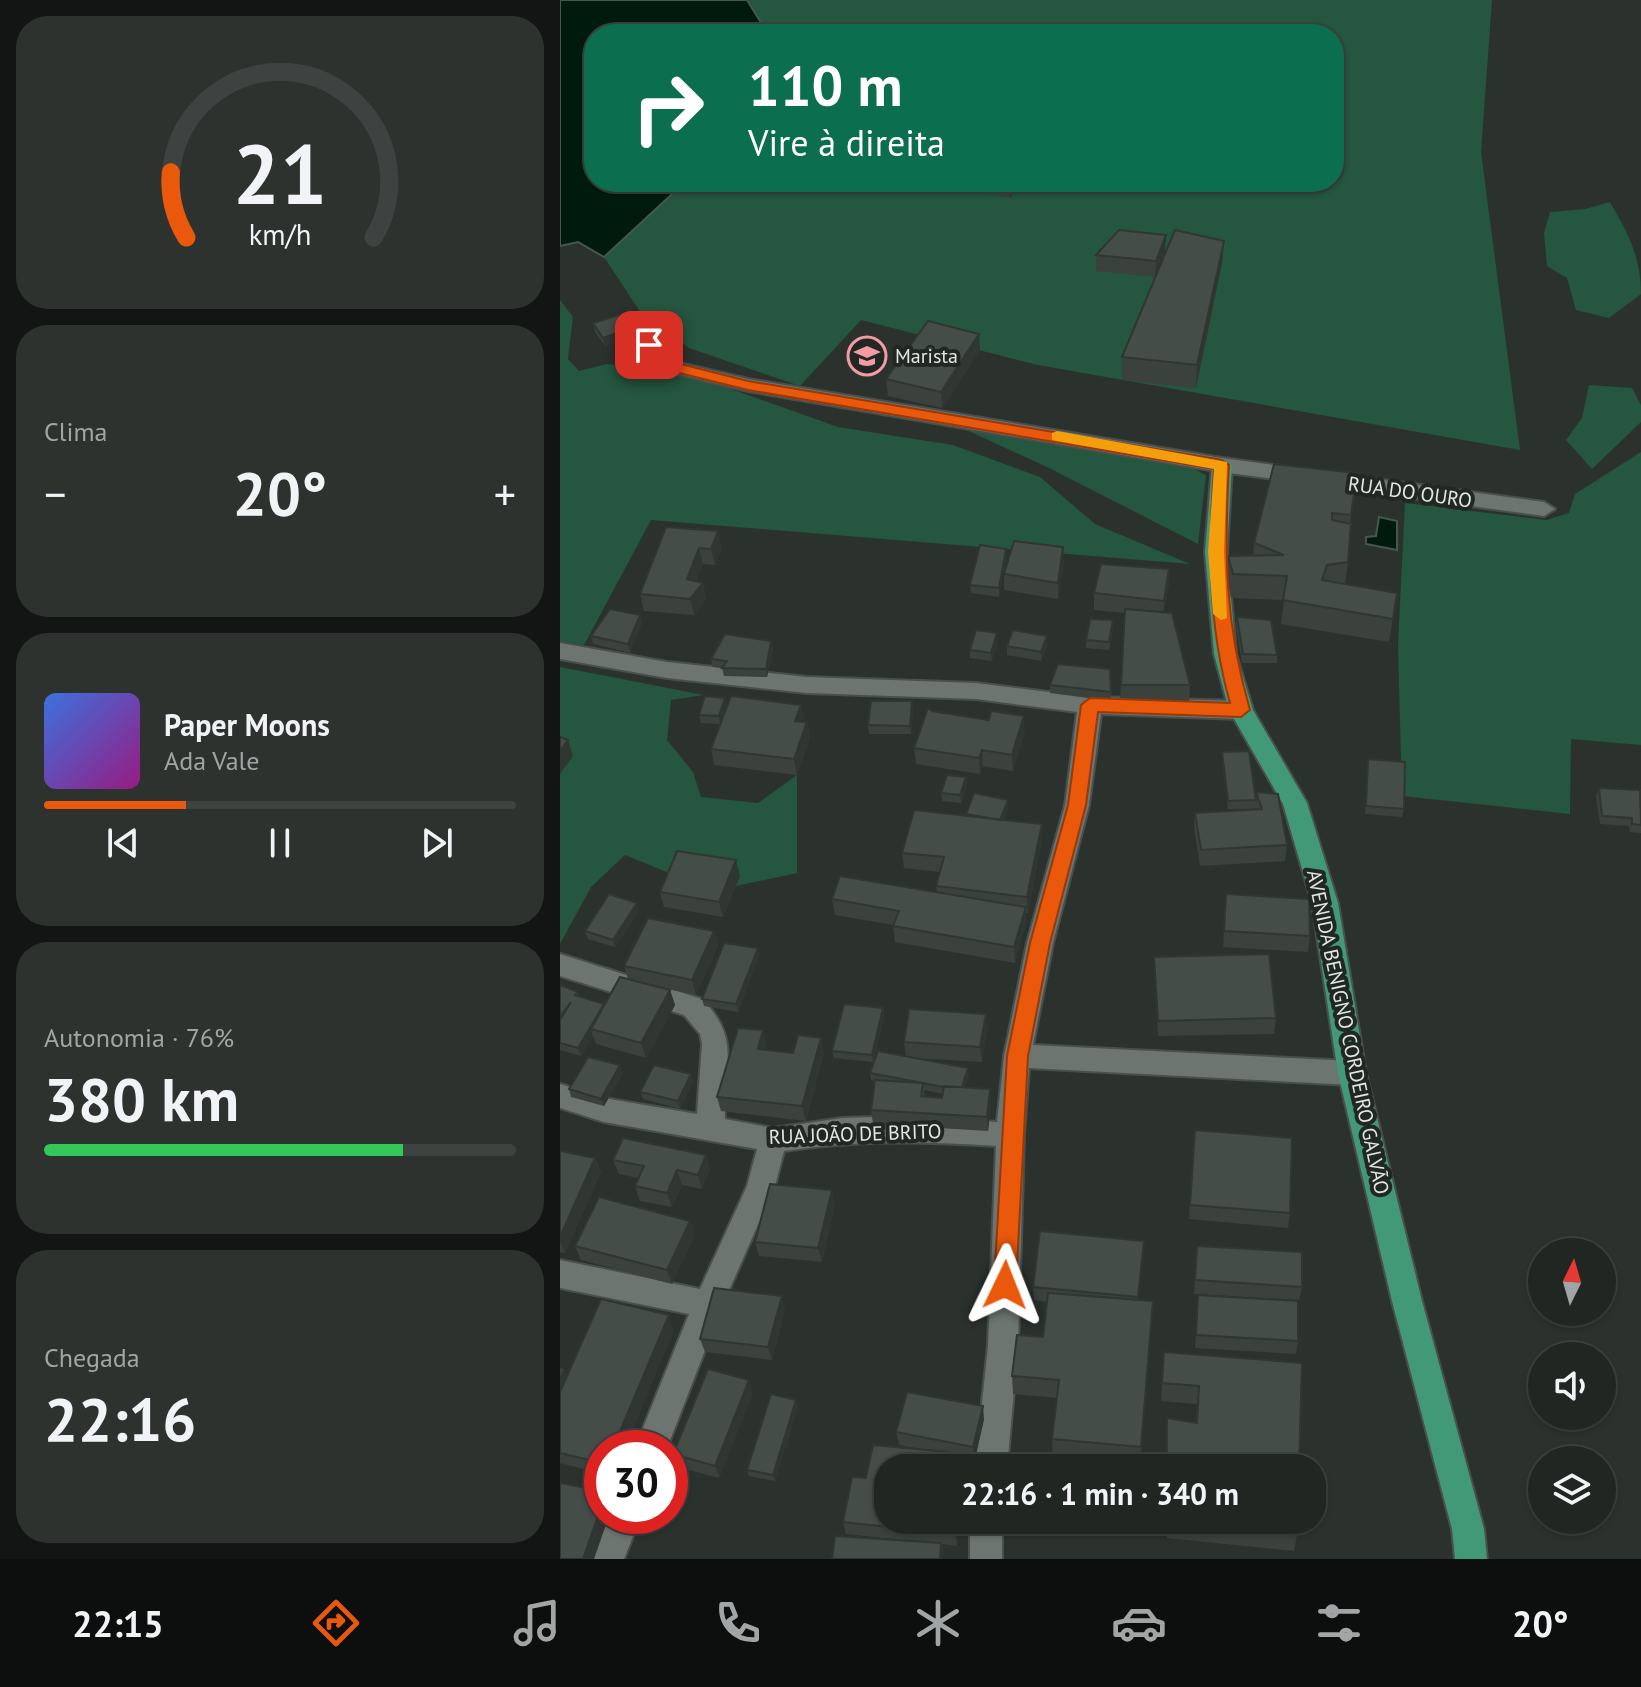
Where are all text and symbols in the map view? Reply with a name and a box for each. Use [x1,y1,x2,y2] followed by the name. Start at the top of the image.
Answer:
[748,49,903,121] text: 110 m
[616,56,720,160] icon: right
[233,119,327,227] text: 21
[748,119,945,166] text: Vire à direita
[249,216,311,253] text: km/h
[615,311,683,379] pin
[627,323,671,367] icon: arrive
[846,335,888,377] school or university icon: Marista
[895,343,958,369] place label: Marista
[44,415,107,448] text: Clima
[233,454,327,532] text: 20°
[44,465,66,522] text: −
[494,465,516,522] text: +
[1346,470,1474,514] street label: RUA DO OURO
[164,705,330,744] text: Paper Moons
[164,744,259,777] text: Ada Vale
[101,821,145,865] icon: previous
[258,821,302,865] icon: pause
[415,821,459,865] icon: next
[1301,867,1395,1197] street label: AVENIDA BENIGNO CORDEIRO GALVÃO
[44,1021,234,1054] text: Autonomia · 76%
[44,1060,239,1138] text: 380 km
[768,1118,942,1150] street label: RUA JOÃO DE BRITO
[1528,1238,1616,1326] north arrow
[1528,1238,1616,1534] map controls
[963,1243,1047,1327] position arrow
[44,1341,140,1374] text: Chegada
[1528,1342,1616,1430] button: sound
[44,1380,196,1458] text: 22:16
[584,1430,688,1534] speed limit sign: 30
[1528,1446,1616,1534] button: layers
[961,1474,1239,1513] text: 22:16 · 1 min · 340 m
[308,1595,364,1651] icon: directions
[509,1595,565,1651] icon: music
[710,1595,766,1651] icon: phone
[910,1595,966,1651] icon: climate
[1111,1595,1167,1651] icon: car
[1311,1595,1367,1651] icon: filters
[72,1600,164,1647] text: 22:15
[1512,1600,1569,1647] text: 20°

